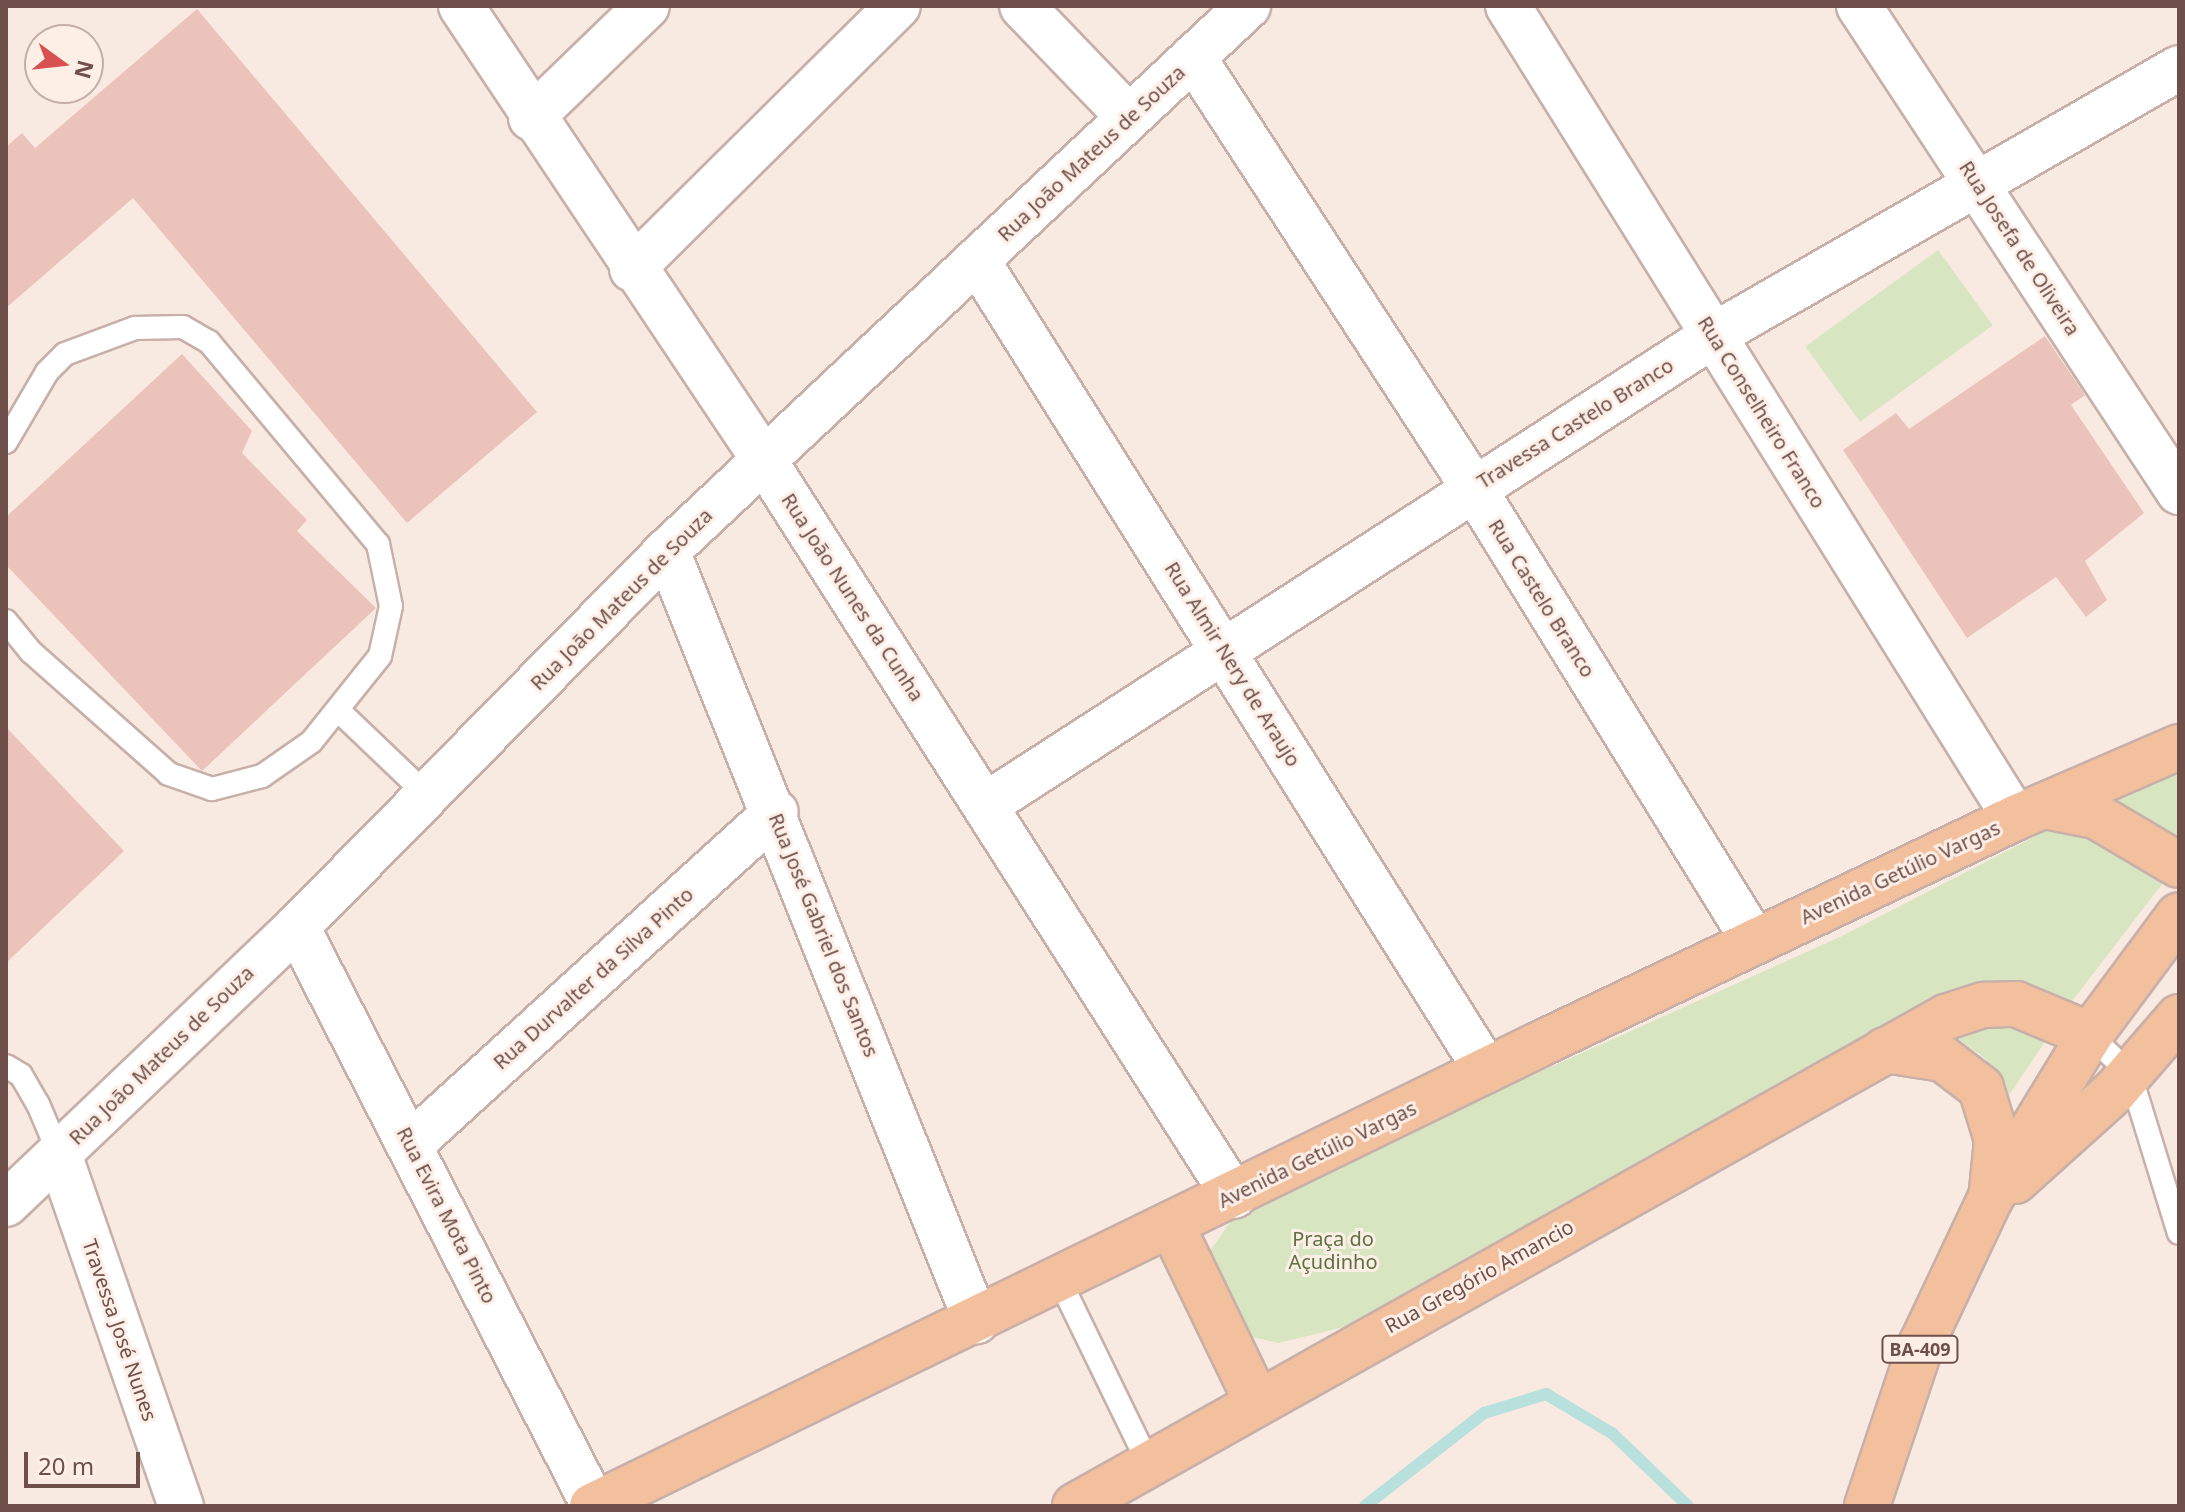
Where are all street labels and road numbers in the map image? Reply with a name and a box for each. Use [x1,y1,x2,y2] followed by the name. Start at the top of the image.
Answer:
[992,60,1190,246] street label: Rua João Mateus de Souza
[1955,156,2085,340] street label: Rua Josefa de Oliveira
[1693,312,1831,512] street label: Rua Conselheiro Franco
[1472,353,1678,493] street label: Travessa Castelo Branco
[777,489,929,705] street label: Rua João Nunes da Cunha
[525,503,717,695] street label: Rua João Mateus de Souza
[1484,515,1600,681] street label: Rua Castelo Branco
[1160,557,1306,771] street label: Rua Almir Nery de Araujo
[764,810,884,1060] street label: Rua José Gabriel dos Santos
[1796,815,2004,929] street label: Avenida Getúlio Vargas
[488,882,698,1074] street label: Rua Durvalter da Silva Pinto
[64,961,258,1149] street label: Rua João Mateus de Souza
[1214,1096,1420,1212] street label: Avenida Getúlio Vargas
[392,1123,502,1307] street label: Rua Evira Mota Pinto
[1380,1214,1578,1338] street label: Rua Gregório Amancio
[78,1236,162,1424] street label: Travessa José Nunes
[1880,1335,1960,1363] road number: BA-409

